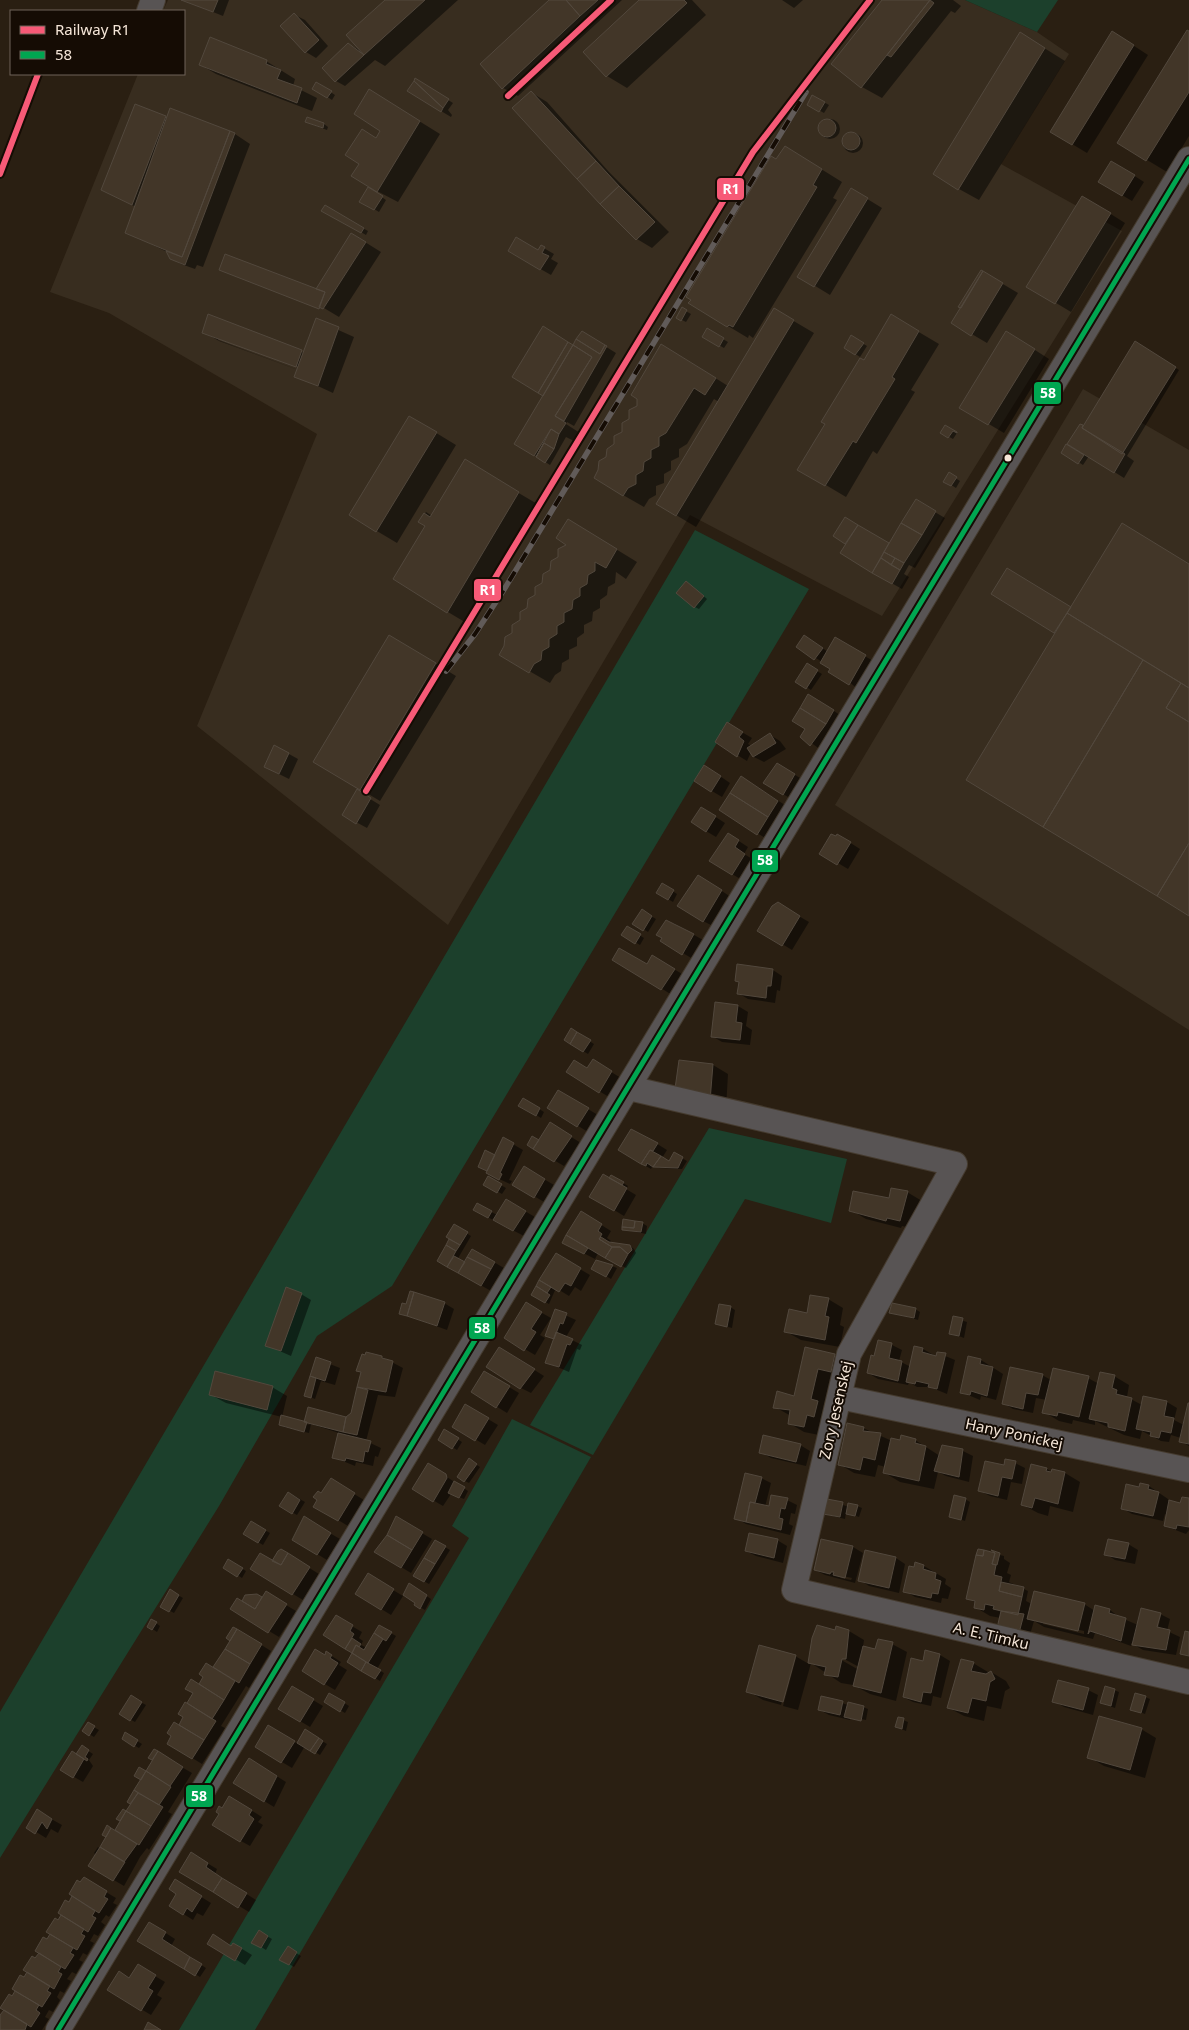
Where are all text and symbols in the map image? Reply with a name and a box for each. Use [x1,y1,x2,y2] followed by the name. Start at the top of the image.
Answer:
[10,10,185,75] legend
[55,19,130,39] text: Railway R1
[55,44,72,64] text: 58
[716,177,745,201] line badge: R1
[722,179,740,198] text: R1
[1033,381,1062,405] line badge: 58
[1040,383,1056,402] text: 58
[1003,453,1013,463] unlabelled marker
[473,578,502,602] line badge: R1
[479,580,497,599] text: R1
[751,849,779,873] line badge: 58
[757,850,773,869] text: 58
[468,1316,496,1340] line badge: 58
[474,1318,490,1337] text: 58
[814,1359,856,1461] street label: Zory Jesenskej
[964,1413,1065,1453] street label: Hany Ponickej
[951,1617,1031,1653] street label: A. E. Timku
[185,1784,214,1808] line badge: 58
[191,1786,207,1805] text: 58

